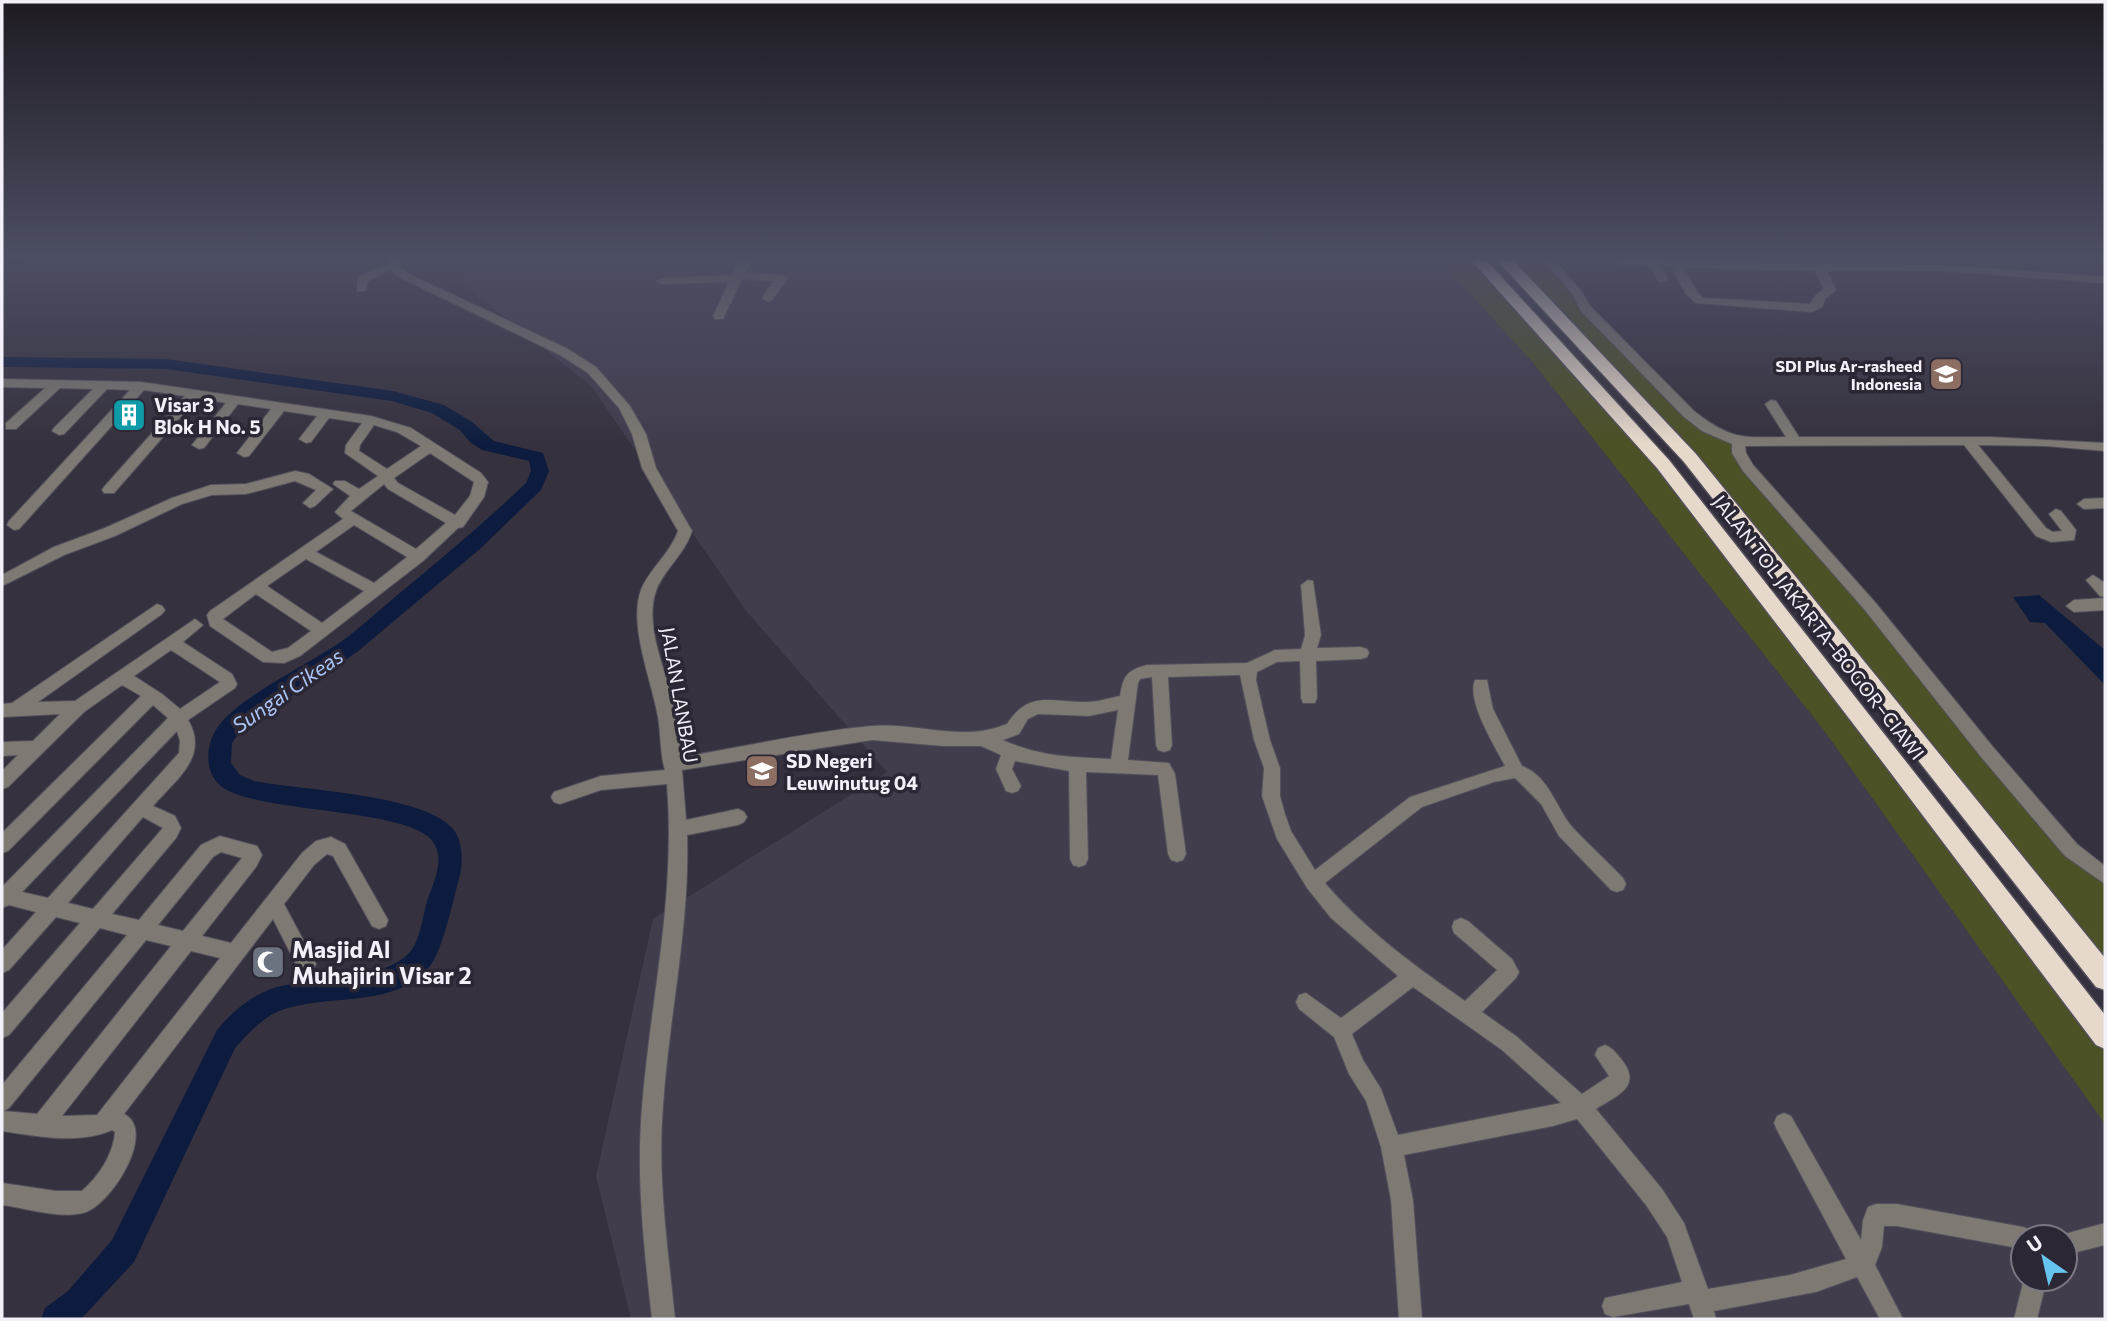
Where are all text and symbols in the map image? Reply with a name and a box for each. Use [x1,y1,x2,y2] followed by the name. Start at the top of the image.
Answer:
[1927,355,1965,393] school or university icon: SDI Plus Ar-rasheed Indonesia
[1775,356,1922,393] place label: SDI Plus Ar-rasheed Indonesia
[154,393,261,438] place label: Visar 3 Blok H No. 5
[110,396,148,434] building icon: Visar 3 Blok H No. 5
[1709,490,1929,764] street label: JALAN TOL JAKARTA–BOGOR–CIAWI
[657,625,703,765] street label: JALAN LANBAU
[227,642,347,738] water label: Sungai Cikeas
[786,749,918,794] place label: SD Negeri Leuwinutug 04
[743,752,781,790] school or university icon: SD Negeri Leuwinutug 04
[292,935,472,989] place label: Masjid Al Muhajirin Visar 2
[249,943,287,981] mosque icon: Masjid Al Muhajirin Visar 2
[2009,1223,2079,1293] north arrow
[2022,1230,2046,1257] text: U

